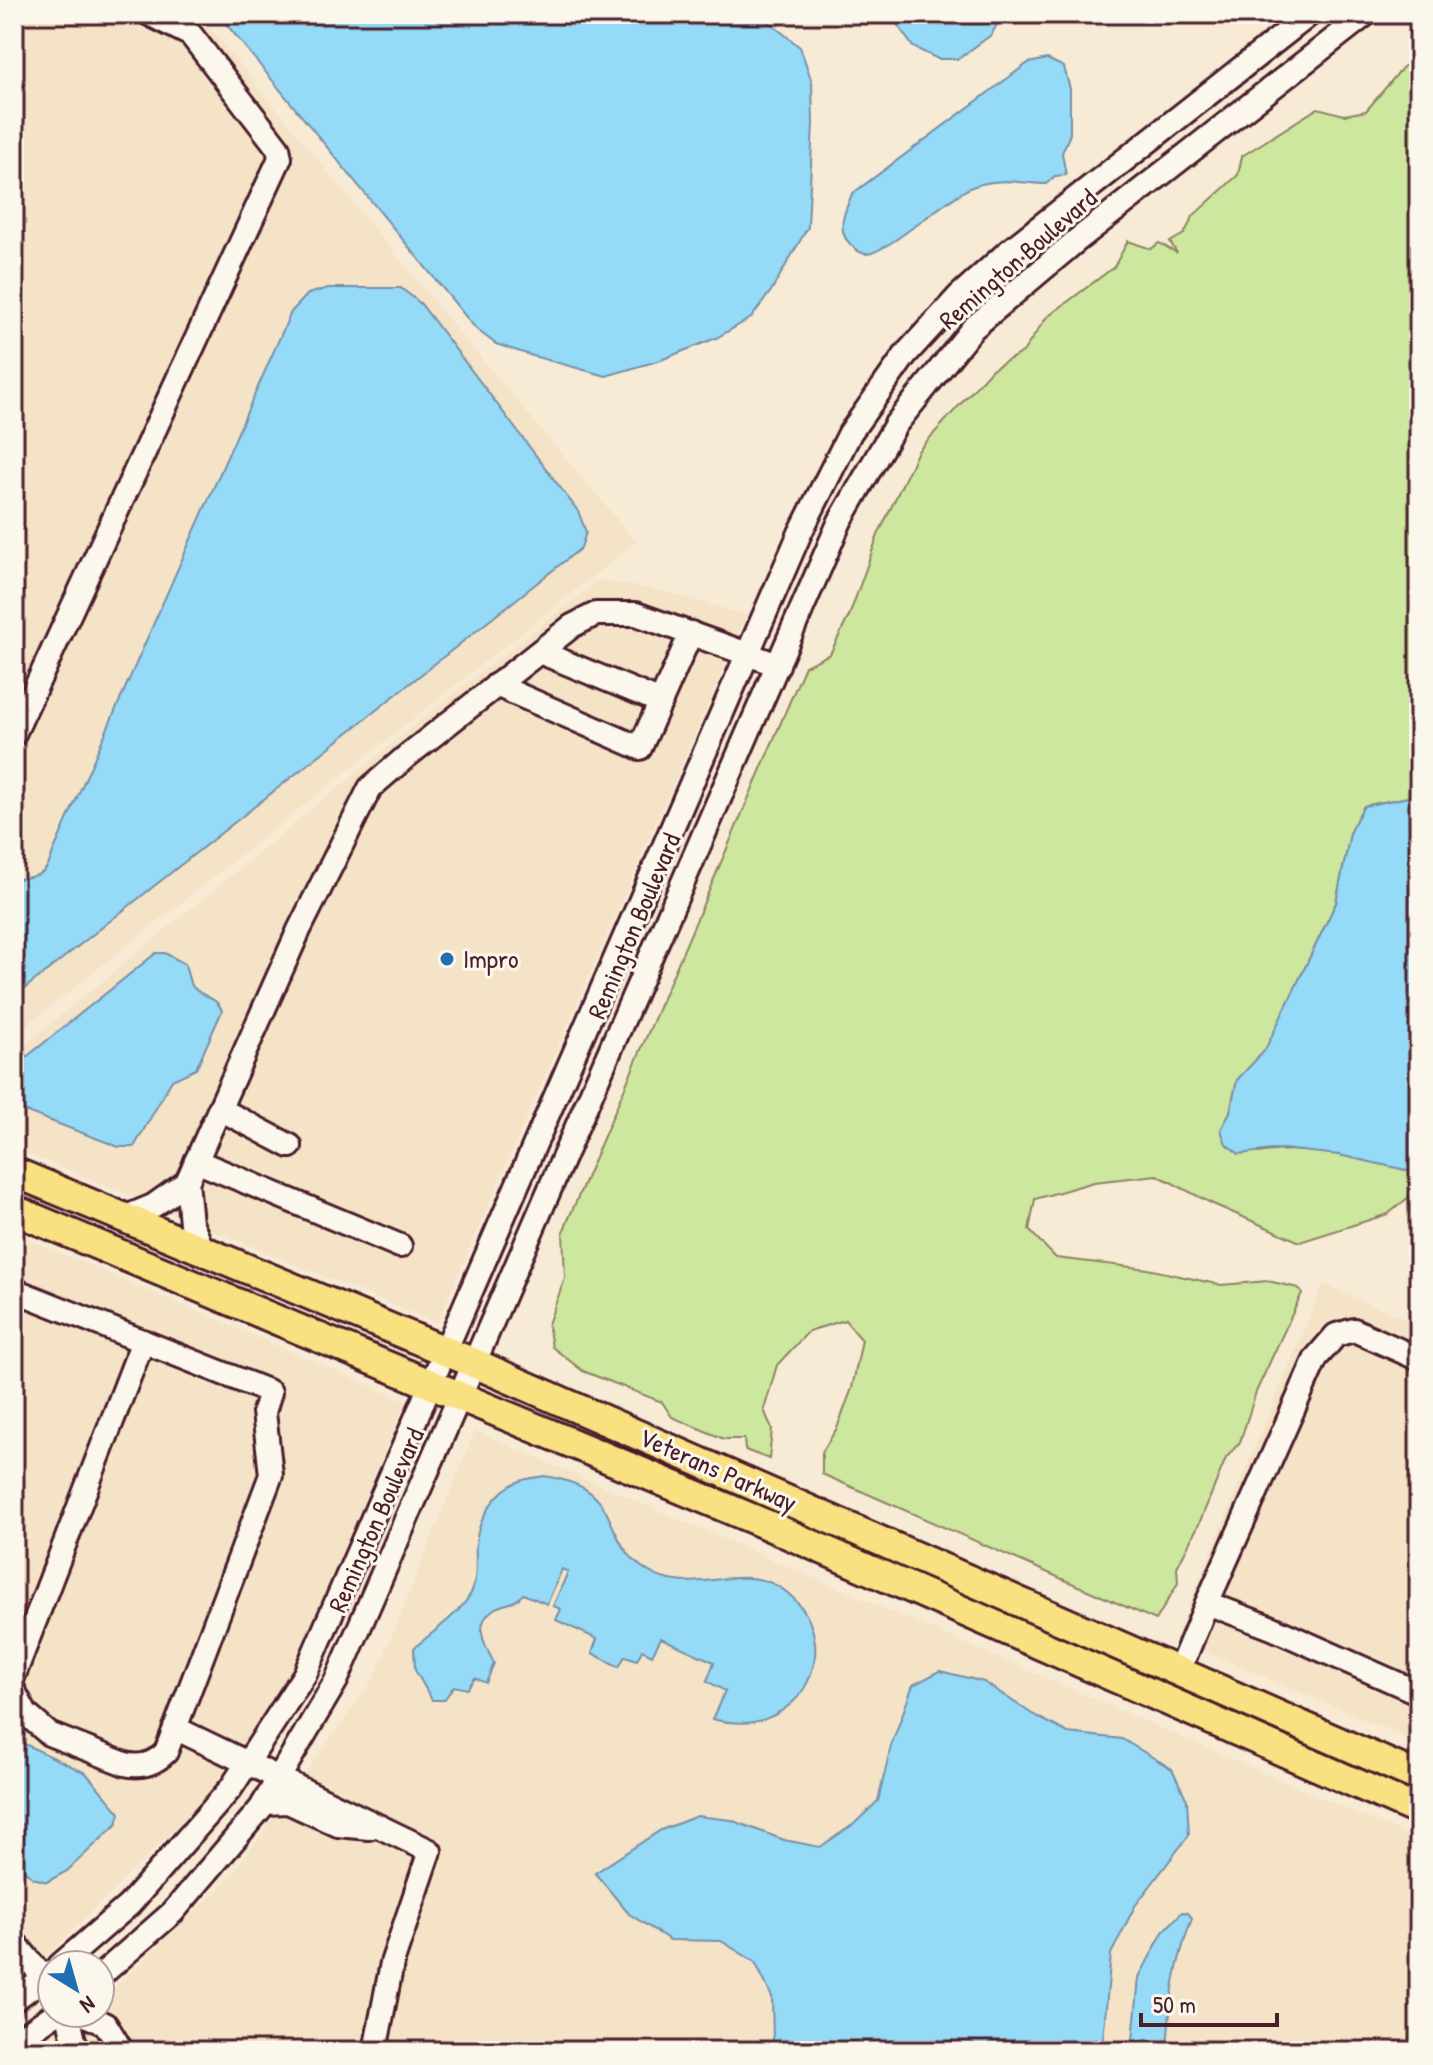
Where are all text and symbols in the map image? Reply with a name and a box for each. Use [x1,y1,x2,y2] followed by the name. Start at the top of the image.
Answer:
[931,180,1104,337] street label: Remington Boulevard
[579,828,688,1024] street label: Remington Boulevard
[463,941,518,976] place label: Impro
[438,950,456,968] marker: Impro
[634,1419,802,1520] street label: Veterans Parkway
[319,1422,432,1617] street label: Remington Boulevard
[36,1949,116,2029] north arrow
[1141,1977,1277,2027] scale bar
[1153,1988,1196,2020] text: 50 m
[74,1989,102,2021] text: N

